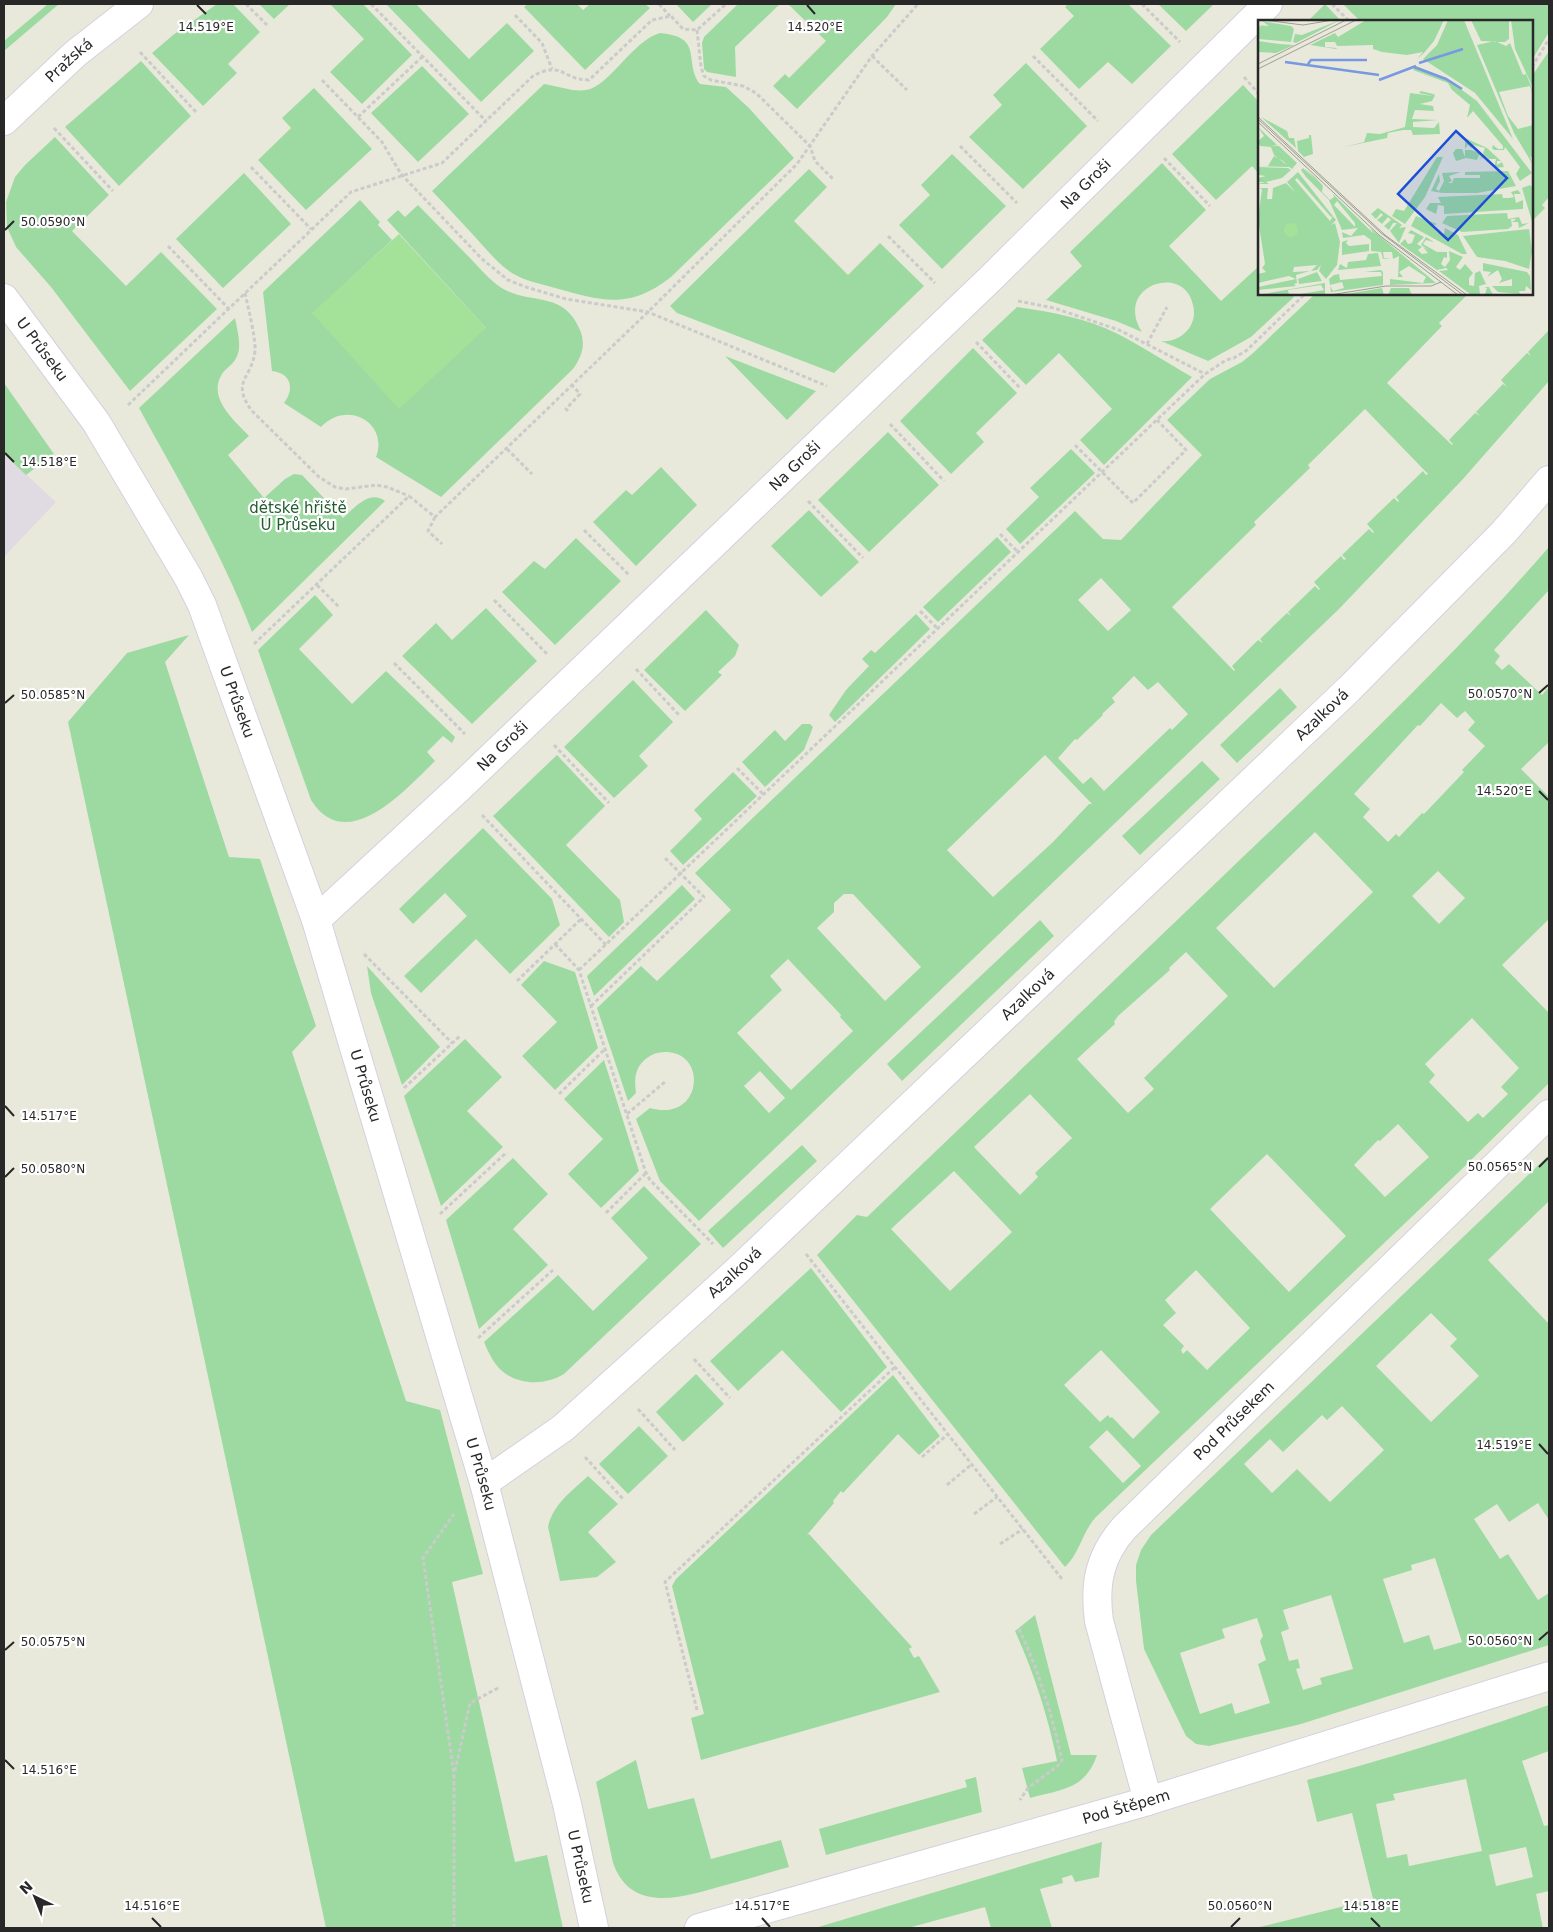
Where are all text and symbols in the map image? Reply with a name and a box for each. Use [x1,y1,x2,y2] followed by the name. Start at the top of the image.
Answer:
[178,20,234,34] text: 14.519°E
[787,20,843,34] text: 14.520°E
[1258,20,1533,295] inset map
[42,35,96,86] street label: Pražská
[1057,155,1115,213] street label: Na Groši
[21,215,85,229] text: 50.0590°N
[13,314,72,385] street label: U Průseku
[766,437,824,495] street label: Na Groši
[21,455,77,469] text: 14.518°E
[249,499,347,534] park label: dětské hřiště U Průseku
[216,664,258,740] street label: U Průseku
[1292,685,1353,744] street label: Azalková
[1468,687,1532,701] text: 50.0570°N
[21,688,85,702] text: 50.0585°N
[473,718,532,775] street label: Na Groši
[1476,784,1532,798] text: 14.520°E
[997,965,1058,1024] street label: Azalková
[346,1047,385,1124] street label: U Průseku
[21,1109,77,1123] text: 14.517°E
[1468,1160,1532,1174] text: 50.0565°N
[21,1162,85,1176] text: 50.0580°N
[704,1243,766,1302] street label: Azalková
[1190,1377,1278,1464] street label: Pod Průsekem
[462,1435,500,1512] street label: U Průseku
[1476,1438,1532,1452] text: 14.519°E
[1468,1634,1532,1648] text: 50.0560°N
[21,1635,85,1649] text: 50.0575°N
[21,1763,77,1777] text: 14.516°E
[1080,1786,1172,1828] street label: Pod Štěpem
[564,1828,597,1905] street label: U Průseku
[10,1872,60,1922] north arrow
[16,1878,36,1897] text: N
[124,1899,180,1913] text: 14.516°E
[734,1899,790,1913] text: 14.517°E
[1208,1899,1272,1913] text: 50.0560°N
[1343,1899,1399,1913] text: 14.518°E

